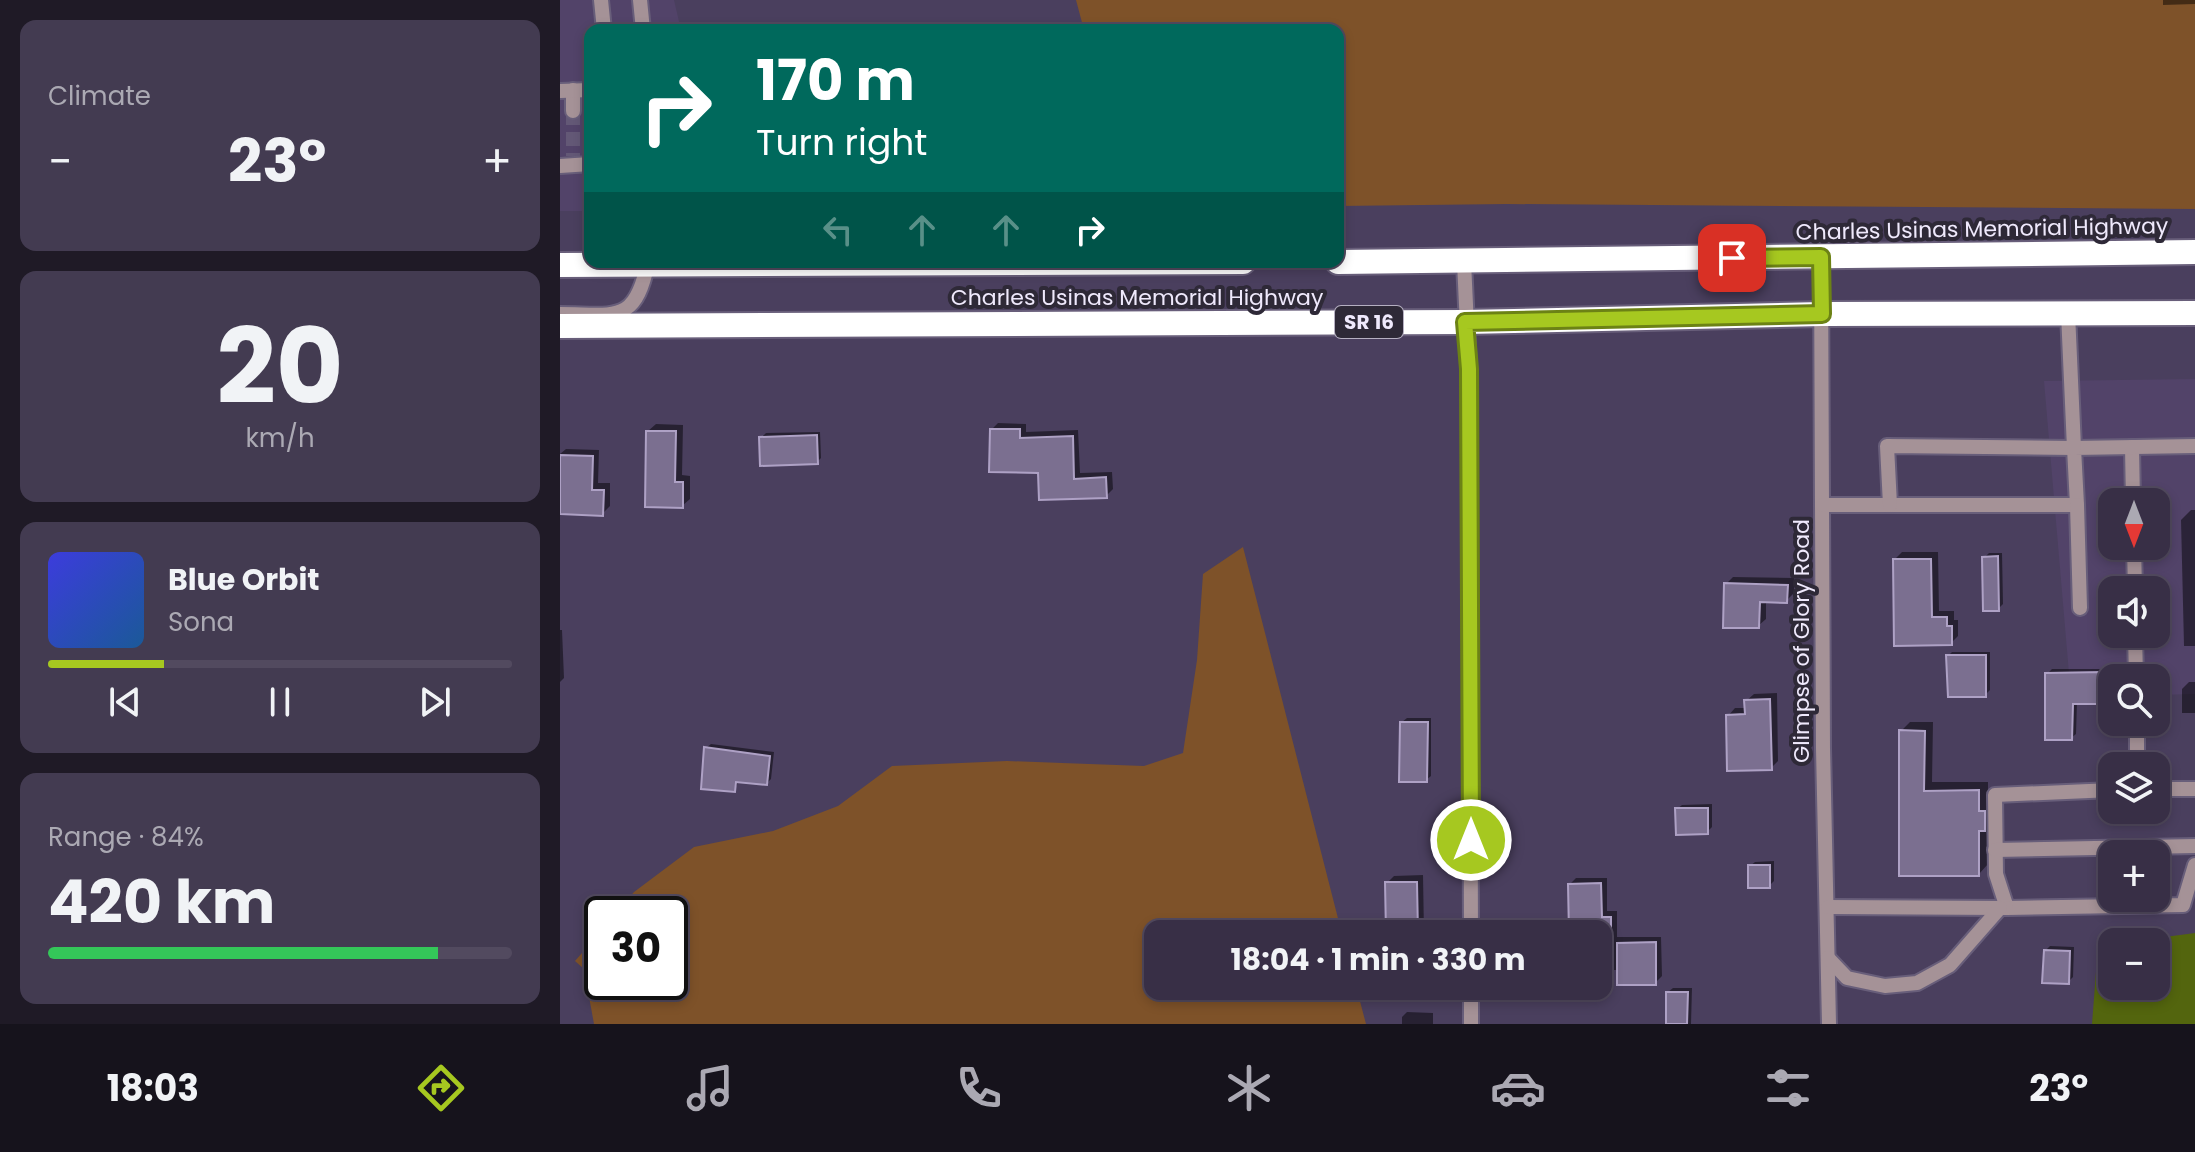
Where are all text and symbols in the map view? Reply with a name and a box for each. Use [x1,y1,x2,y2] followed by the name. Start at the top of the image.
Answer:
[756,41,915,120] text: 170 m
[624,56,728,160] icon: right
[48,78,151,114] text: Climate
[756,117,927,168] text: Turn right
[228,119,326,203] text: 23°
[48,131,72,192] text: −
[482,131,512,192] text: +
[816,208,860,252] icon: left
[900,208,944,252] icon: ahead
[984,208,1028,252] icon: ahead
[1068,208,1112,252] icon: right
[1795,210,2169,248] street label: Charles Usinas Memorial Highway
[1698,224,1766,292] pin
[1710,236,1754,280] icon: arrive
[951,282,1324,313] street label: Charles Usinas Memorial Highway
[216,294,344,439] text: 20
[1335,306,1403,338] road number: SR 16
[245,420,315,456] text: km/h
[2098,488,2170,560] north arrow
[2098,488,2170,1000] map controls
[1786,519,1817,763] street label: Glimpse of Glory Road
[168,558,320,601] text: Blue Orbit
[2098,576,2170,648] button: sound
[168,604,234,640] text: Sona
[2098,664,2170,736] button: search
[103,680,147,724] icon: previous
[258,680,302,724] icon: pause
[413,680,457,724] icon: next
[2098,752,2170,824] button: layers
[1429,798,1513,882] position arrow
[48,819,204,855] text: Range · 84%
[2098,840,2170,912] button: +
[48,860,275,944] text: 420 km
[584,896,688,1000] speed limit sign: 30
[2098,928,2170,1000] button: −
[1231,938,1525,981] text: 18:04 · 1 min · 330 m
[413,1060,469,1116] icon: directions
[682,1060,738,1116] icon: music
[951,1060,1007,1116] icon: phone
[1221,1060,1277,1116] icon: climate
[1490,1060,1546,1116] icon: car
[1760,1060,1816,1116] icon: filters
[107,1063,199,1114] text: 18:03
[2029,1063,2088,1114] text: 23°

